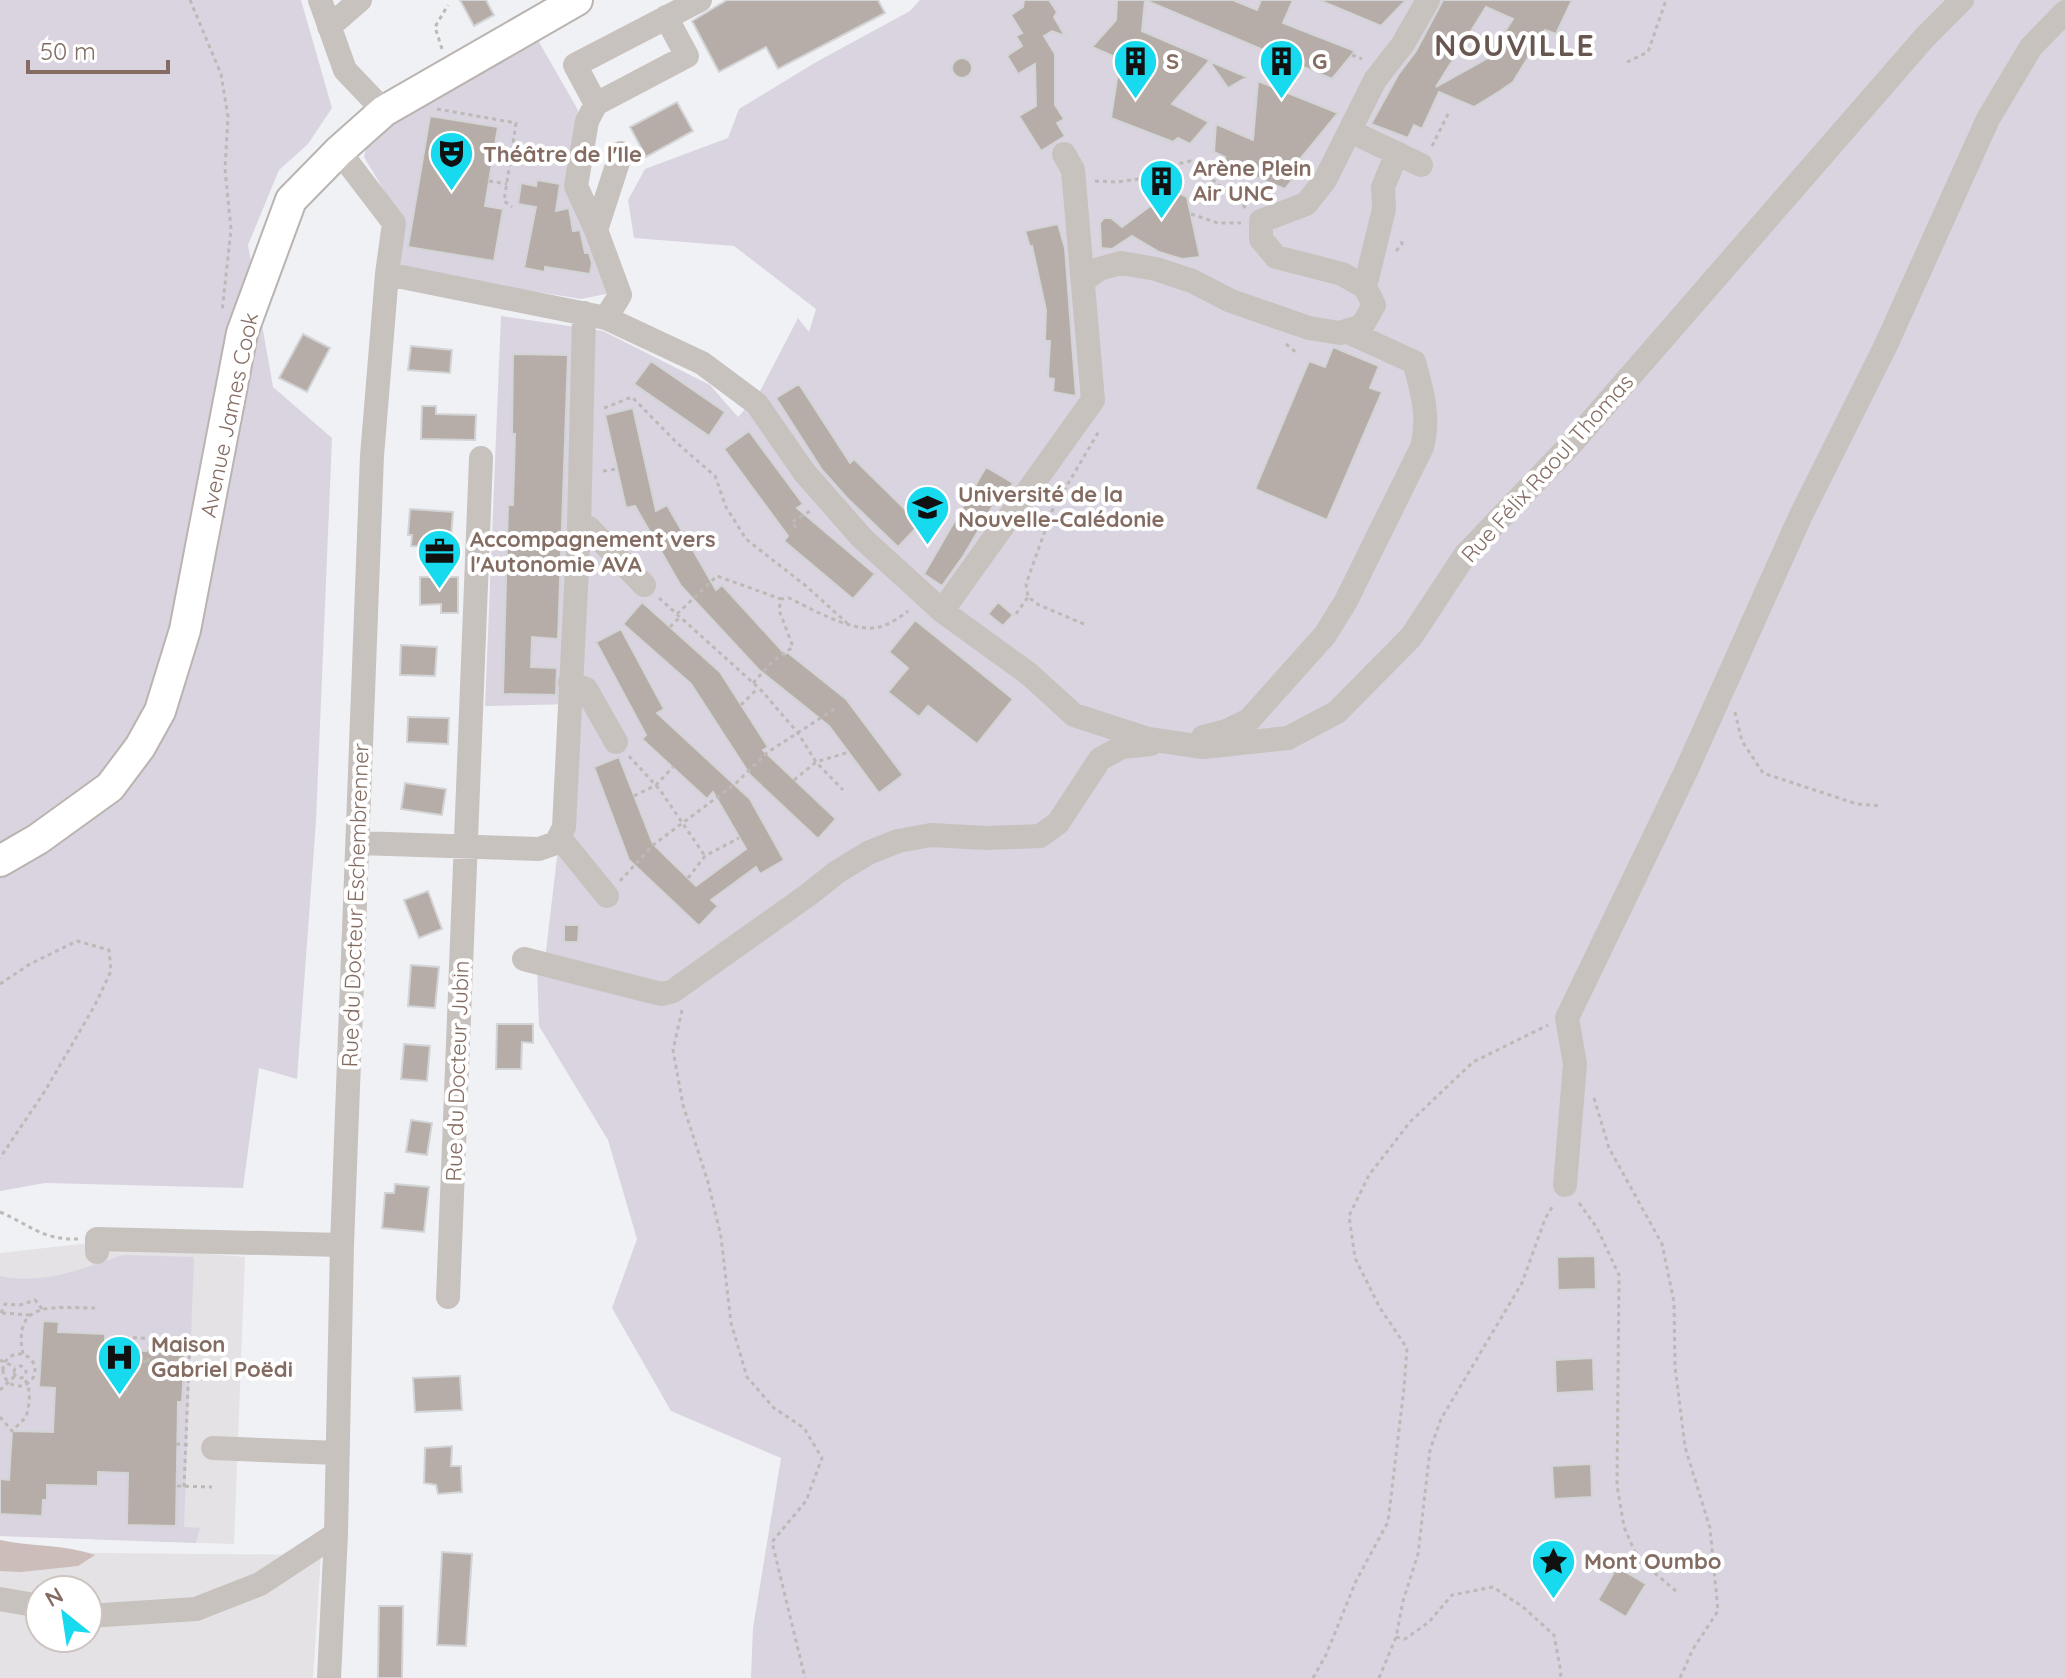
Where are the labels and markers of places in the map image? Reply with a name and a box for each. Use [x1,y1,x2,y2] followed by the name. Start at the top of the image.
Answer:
[1111,37,1159,100] building icon: S
[1257,37,1305,100] building icon: G
[1166,47,1179,75] place label: S
[1312,47,1327,75] place label: G
[428,130,476,193] theatre icon: Théâtre de l'Ile
[483,140,642,168] place label: Théâtre de l'Ile
[1193,154,1312,207] place label: Arène Plein Air UNC
[1138,157,1186,220] building icon: Arène Plein Air UNC
[958,480,1165,533] place label: Université de la Nouvelle-Calédonie
[903,483,951,546] school or university icon: Université de la Nouvelle-Calédonie
[470,525,716,578] place label: Accompagnement vers l'Autonomie AVA
[415,528,463,591] office icon: Accompagnement vers l'Autonomie AVA
[151,1330,293,1383] place label: Maison Gabriel Poëdi
[96,1333,144,1396] hospital icon: Maison Gabriel Poëdi
[1529,1537,1577,1600] place icon: Mont Oumbo
[1584,1547,1721,1575] place label: Mont Oumbo

